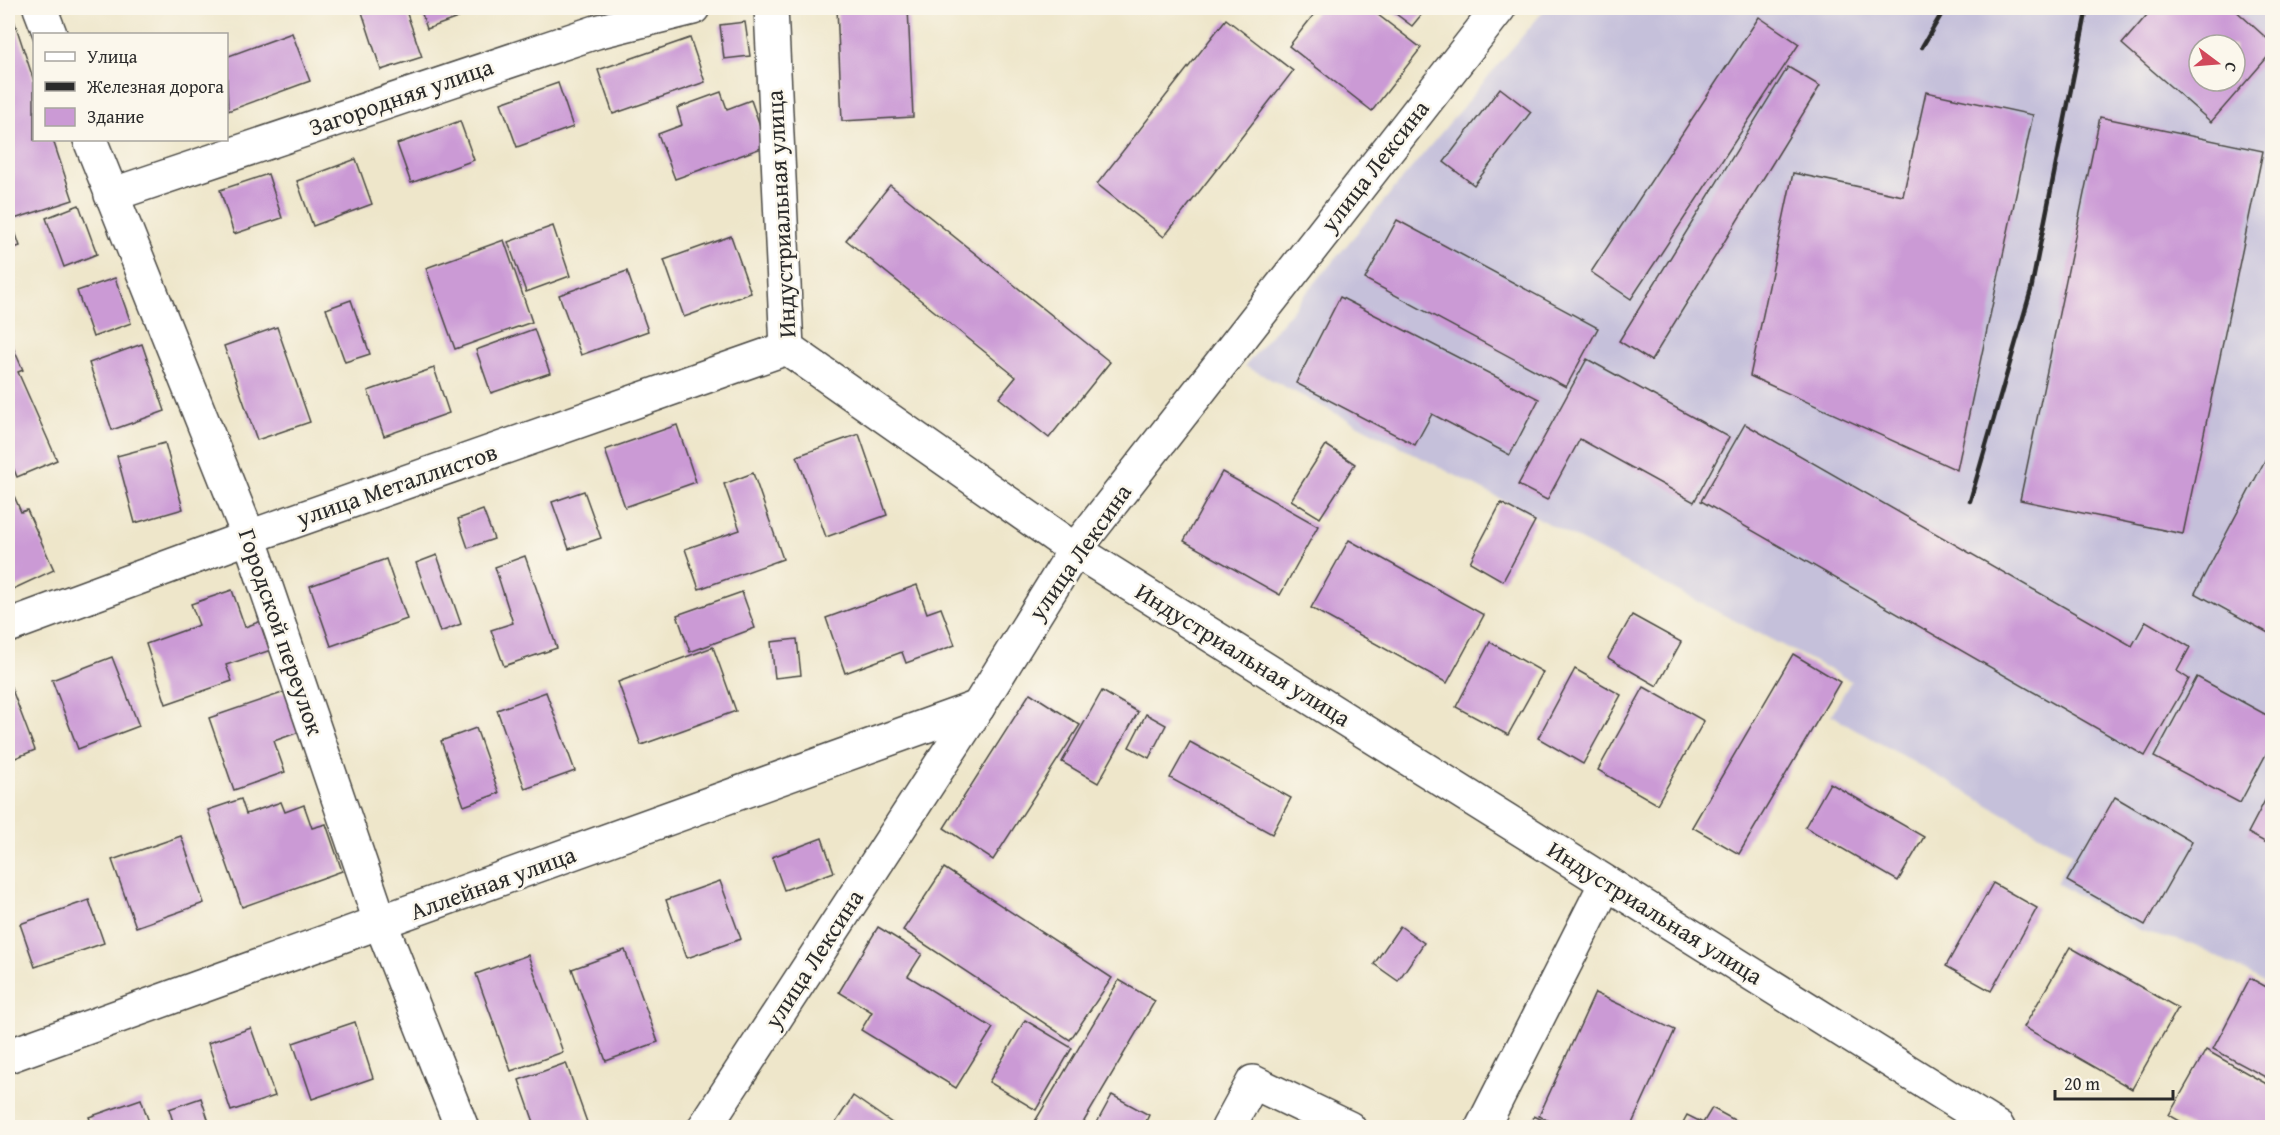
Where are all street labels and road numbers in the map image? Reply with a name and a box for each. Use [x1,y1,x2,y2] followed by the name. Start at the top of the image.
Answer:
[304,48,498,144] street label: Загородняя улица
[756,89,804,339] street label: Индустриальная улица
[1311,92,1438,240] street label: улица Лексина
[291,434,502,536] street label: улица Металлистов
[1019,476,1140,628] street label: улица Лексина
[230,524,333,740] street label: Городской переулок
[1129,574,1358,736] street label: Индустриальная улица
[1541,832,1770,994] street label: Индустриальная улица
[405,836,581,929] street label: Аллейная улица
[755,882,872,1036] street label: улица Лексина

